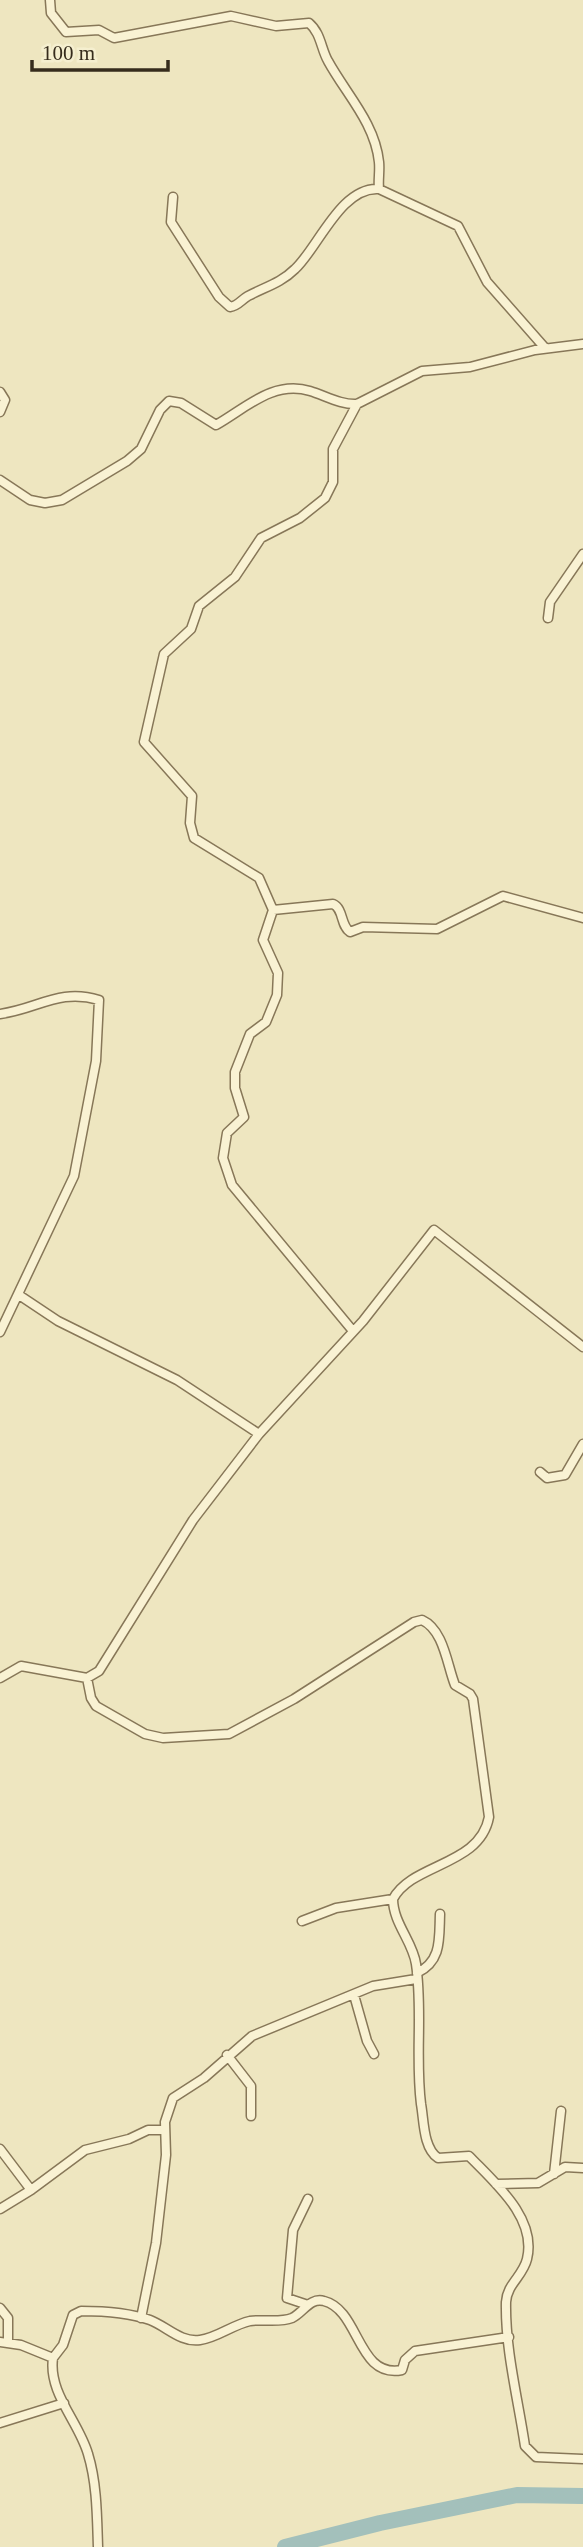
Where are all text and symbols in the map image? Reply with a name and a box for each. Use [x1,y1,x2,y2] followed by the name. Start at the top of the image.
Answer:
[32,28,168,72] scale bar
[42,41,95,65] text: 100 m

